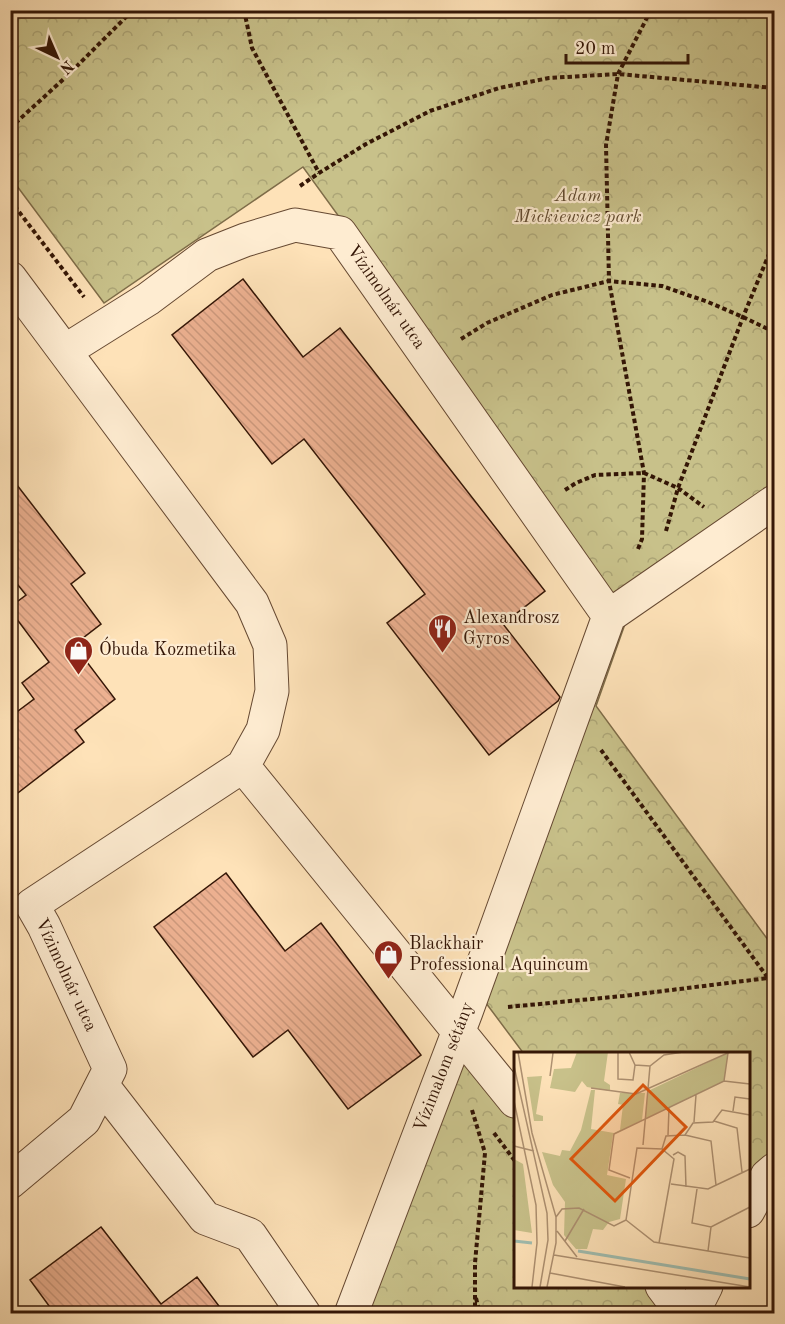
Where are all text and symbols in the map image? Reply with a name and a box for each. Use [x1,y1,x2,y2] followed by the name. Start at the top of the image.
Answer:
[27,27,87,87] north arrow
[566,27,688,65] scale bar
[575,40,615,58] text: 20 m
[56,56,76,77] text: N
[513,187,642,226] park label: Adam Mickiewicz park
[343,242,429,352] street label: Vízimolnár utca
[463,609,559,648] place label: Alexandrosz Gyros
[426,612,458,654] restaurant icon: Alexandrosz Gyros
[62,634,94,676] shop icon: Óbuda Kozmetika
[99,636,236,659] place label: Óbuda Kozmetika
[32,916,100,1034] street label: Vízimolnár utca
[409,935,588,974] place label: Blackhair Professional Aquincum
[372,938,404,980] shop icon: Blackhair Professional Aquincum
[411,999,477,1134] street label: Vízimalom sétány
[514,1052,749,1288] inset map

